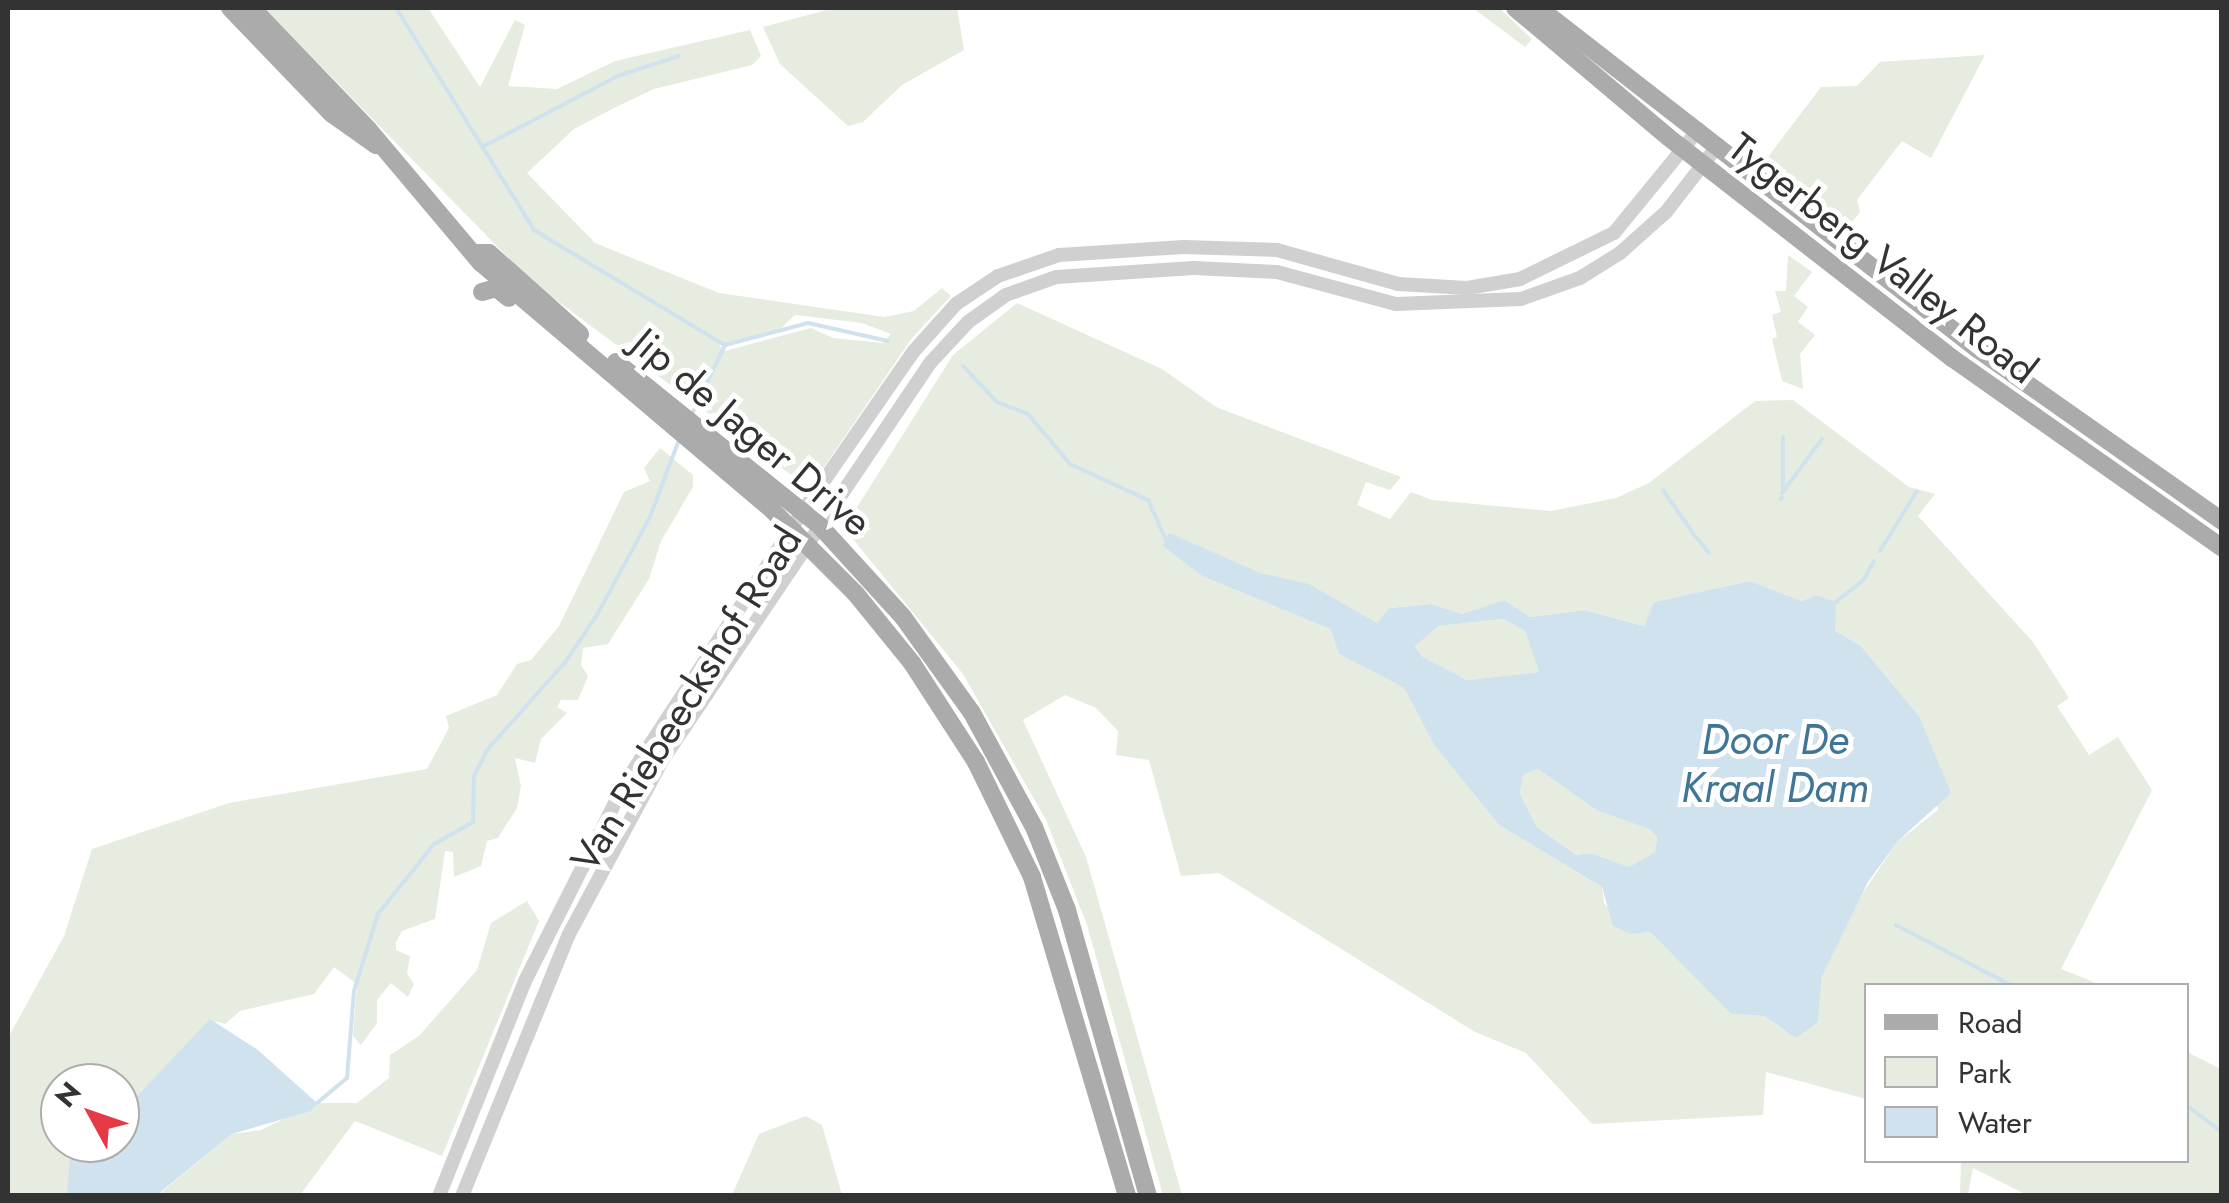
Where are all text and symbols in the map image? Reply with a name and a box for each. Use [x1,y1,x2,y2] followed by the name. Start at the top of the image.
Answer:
[1719,122,2047,394] street label: Tygerberg Valley Road
[623,318,881,546] street label: Jip de Jager Drive
[560,518,812,880] street label: Van Riebeeckshof Road
[1681,715,1869,814] water label: Door De Kraal Dam
[1864,983,2189,1163] legend
[1958,1001,2023,1044] text: Road
[1958,1051,2011,1094] text: Park
[40,1063,140,1163] north arrow
[45,1073,91,1116] text: N
[1958,1101,2032,1144] text: Water

